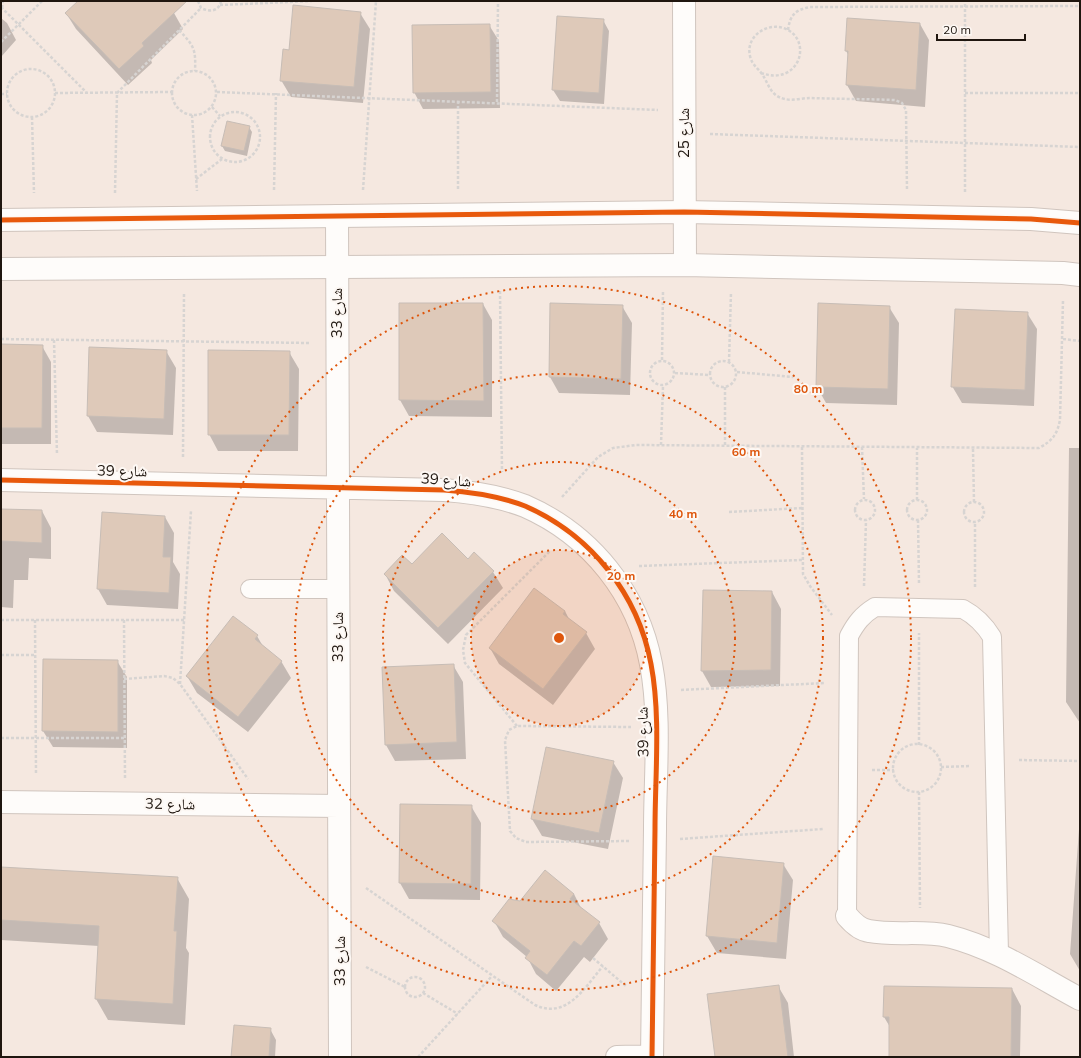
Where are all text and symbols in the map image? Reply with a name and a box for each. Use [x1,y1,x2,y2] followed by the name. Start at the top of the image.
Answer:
[937,16,1025,42] scale bar
[943,22,971,37] text: 20 m
[674,108,694,158] street label: شارع 25
[327,288,347,338] street label: شارع 33
[794,381,822,396] text: 80 m
[732,444,760,459] text: 60 m
[97,461,148,481] street label: شارع 39
[420,468,472,492] street label: شارع 39
[669,506,697,521] text: 40 m
[607,568,635,583] text: 20 m
[328,612,348,662] street label: شارع 33
[552,631,566,645] centre of rings
[633,706,653,757] street label: شارع 39
[145,794,196,814] street label: شارع 32
[330,936,350,986] street label: شارع 33

